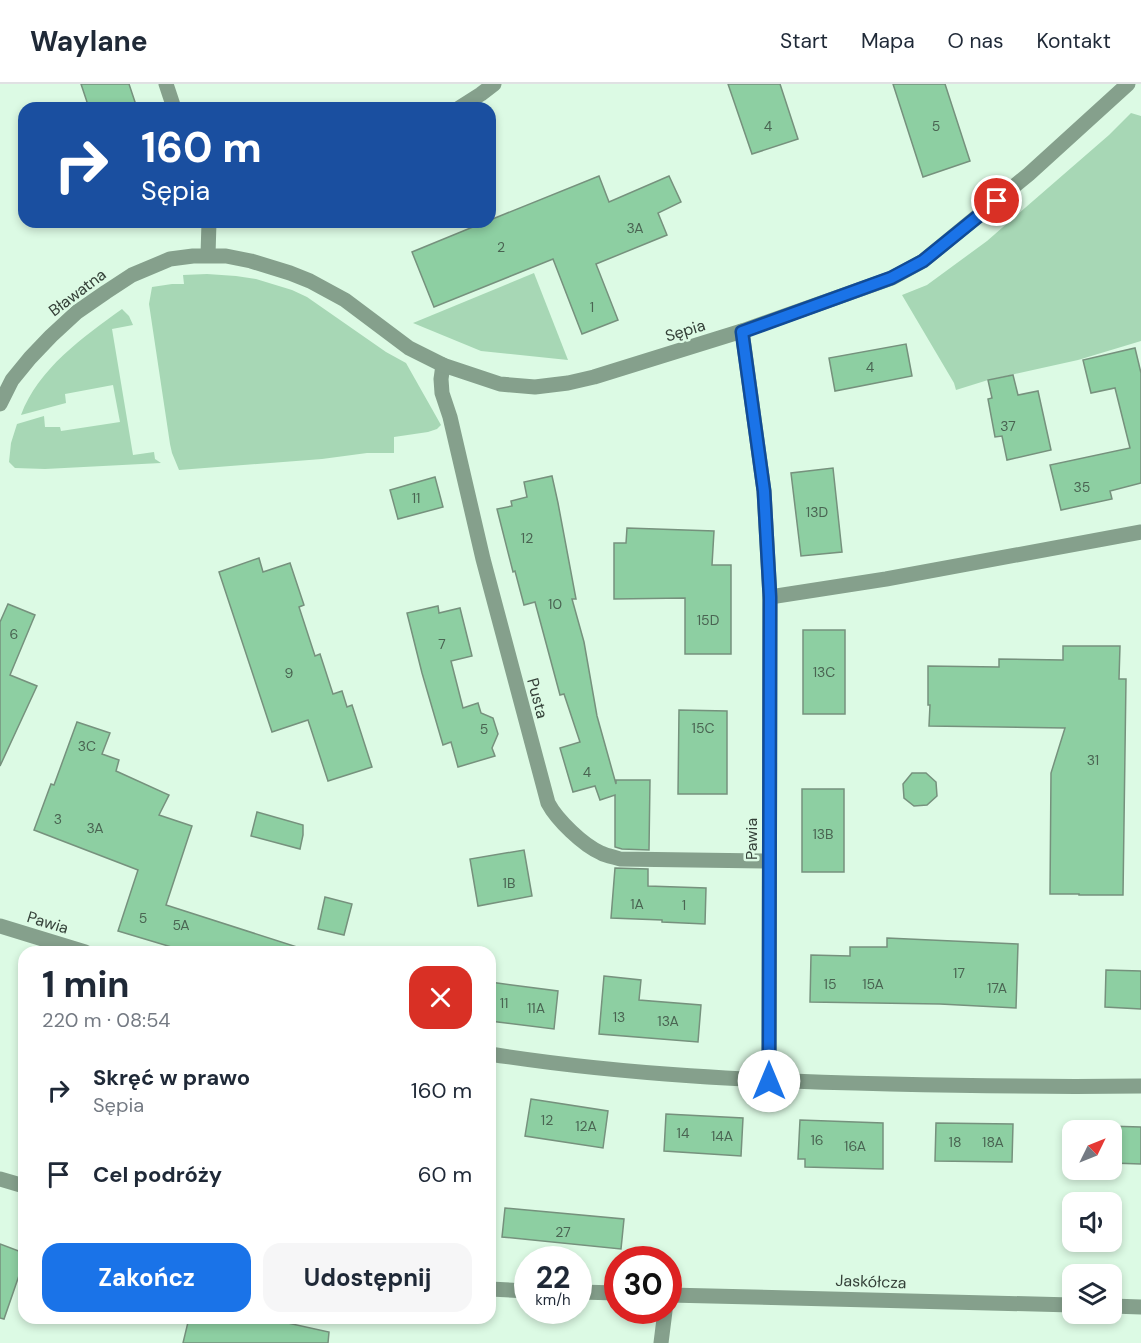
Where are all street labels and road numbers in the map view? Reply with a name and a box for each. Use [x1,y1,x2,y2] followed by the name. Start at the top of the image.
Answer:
[44,264,110,321] street label: Bławatna
[663,314,708,347] street label: Sępia
[522,676,553,721] street label: Pusta
[741,818,762,860] street label: Pawia
[25,906,71,939] street label: Pawia
[835,1270,907,1293] street label: Jaskółcza

